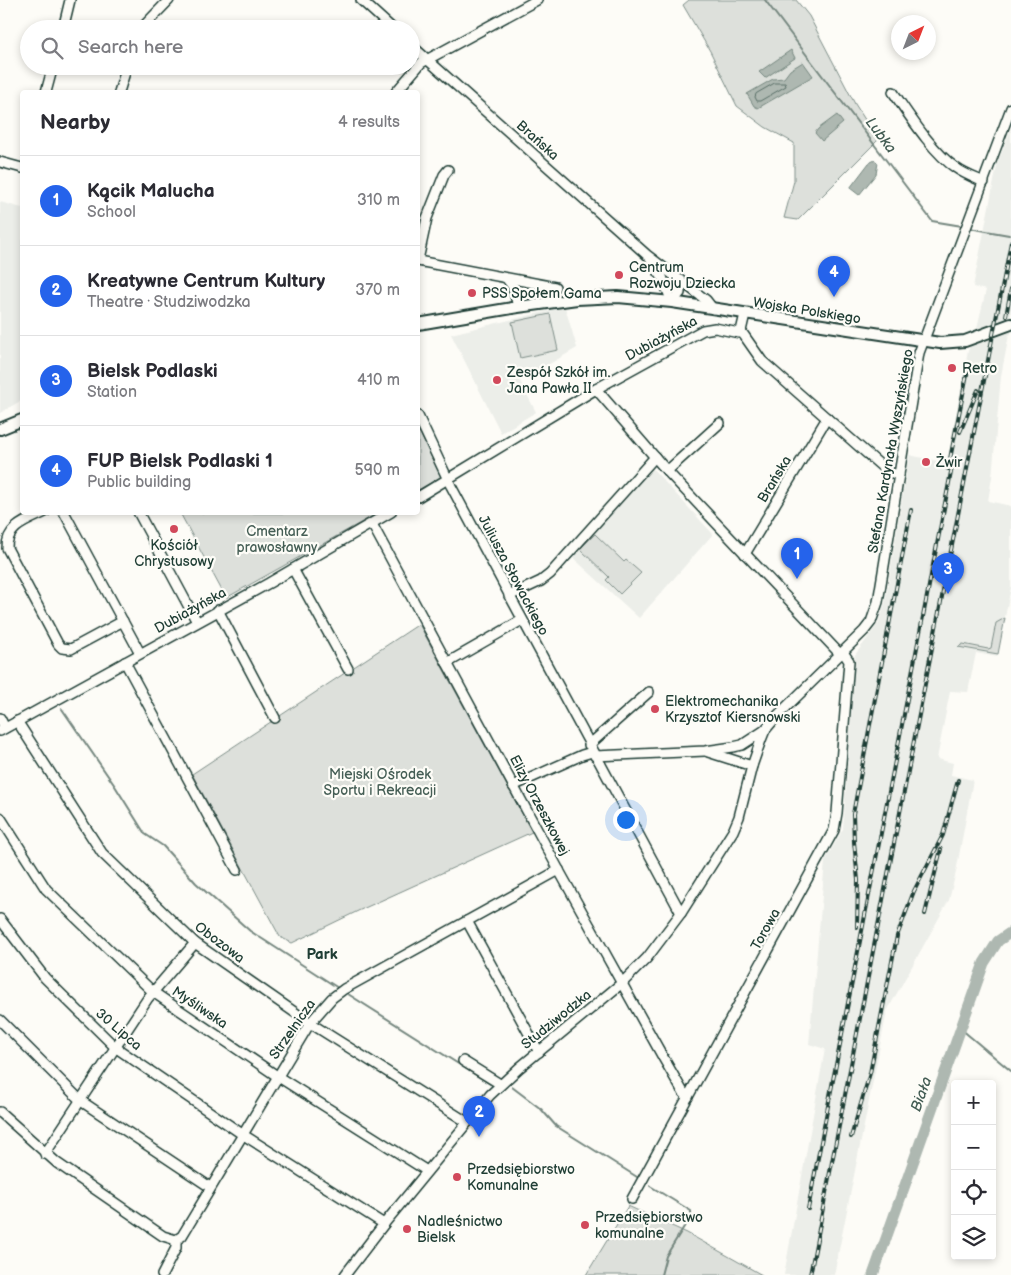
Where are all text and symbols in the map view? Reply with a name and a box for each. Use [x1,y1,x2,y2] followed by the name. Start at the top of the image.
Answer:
[891,15,936,60] north arrow
[20,20,420,75] search box
[38,34,66,62] icon: search
[78,36,183,59] text: Search here
[40,110,110,135] text: Nearby
[338,113,400,132] text: 4 results
[861,114,900,157] water label: Lubka
[513,117,562,164] street label: Brańska
[87,180,215,203] text: Kącik Malucha
[53,191,59,210] text: 1
[357,191,400,210] text: 310 m
[87,203,136,222] text: School
[818,256,850,297] pin: 4
[629,259,736,292] place label: Centrum Rozwoju Dziecka
[613,269,625,281] marker: Centrum Rozwoju Dziecka
[87,270,325,293] text: Kreatywne Centrum Kultury
[51,281,61,300] text: 2
[355,281,400,300] text: 370 m
[482,285,602,302] place label: PSS Społem Gama
[466,287,478,299] marker: PSS Społem Gama
[87,293,251,312] text: Theatre · Studziwodzka
[752,294,862,327] street label: Wojska Polskiego
[622,312,700,365] street label: Dubiażyńska
[864,348,917,554] street label: Stefana Kardynała Wyszyńskiego
[87,360,218,383] text: Bielsk Podlaski
[962,360,997,377] place label: Retro
[946,362,958,374] marker: Retro
[506,364,610,397] place label: Zespół Szkół im. Jana Pawła II
[51,371,61,390] text: 3
[357,371,400,390] text: 410 m
[491,374,503,386] marker: Zespół Szkół im. Jana Pawła II
[87,383,137,402] text: Station
[87,450,273,473] text: FUP Bielsk Podlaski 1
[754,453,795,506] street label: Brańska
[935,453,963,471] place label: Żwir
[920,456,932,468] marker: Żwir
[51,461,61,480] text: 4
[355,461,400,480] text: 590 m
[87,473,191,492] text: Public building
[475,512,553,638] street label: Juliusza Słowackiego
[168,523,180,535] marker: Kościół Chrystusowy
[237,523,318,556] park label: Cmentarz prawosławny
[134,537,214,570] place label: Kościół Chrystusowy
[781,538,813,579] pin: 1
[932,553,964,594] pin: 3
[151,584,229,637] street label: Dubiażyńska
[665,693,801,726] place label: Elektromechanika Krzysztof Kiersnowski
[649,703,661,715] marker: Elektromechanika Krzysztof Kiersnowski
[506,752,573,858] street label: Elizy Orzeszkowej
[324,766,436,799] park label: Miejski Ośrodek Sportu i Rekreacji
[613,807,639,833] your location
[747,905,784,953] street label: Torowa
[191,918,248,967] street label: Obozowa
[306,945,338,964] district label: Park
[169,983,231,1032] street label: Myśliwska
[518,986,595,1053] street label: Studziwodzka
[266,996,319,1062] street label: Strzelnicza
[92,1005,145,1054] street label: 30 Lipca
[906,1074,936,1114] water label: Biała
[951,1080,996,1260] map controls
[951,1080,996,1125] button: +
[463,1096,495,1137] pin: 2
[951,1125,996,1170] button: −
[467,1161,575,1194] place label: Przedsiębiorstwo Komunalne
[951,1170,996,1215] button: locate
[451,1171,463,1183] marker: Przedsiębiorstwo Komunalne
[595,1209,703,1242] place label: Przedsiębiorstwo komunalne
[417,1213,503,1246] place label: Nadleśnictwo Bielsk
[951,1215,996,1260] button: layers
[579,1219,591,1231] marker: Przedsiębiorstwo komunalne
[401,1223,413,1235] marker: Nadleśnictwo Bielsk

